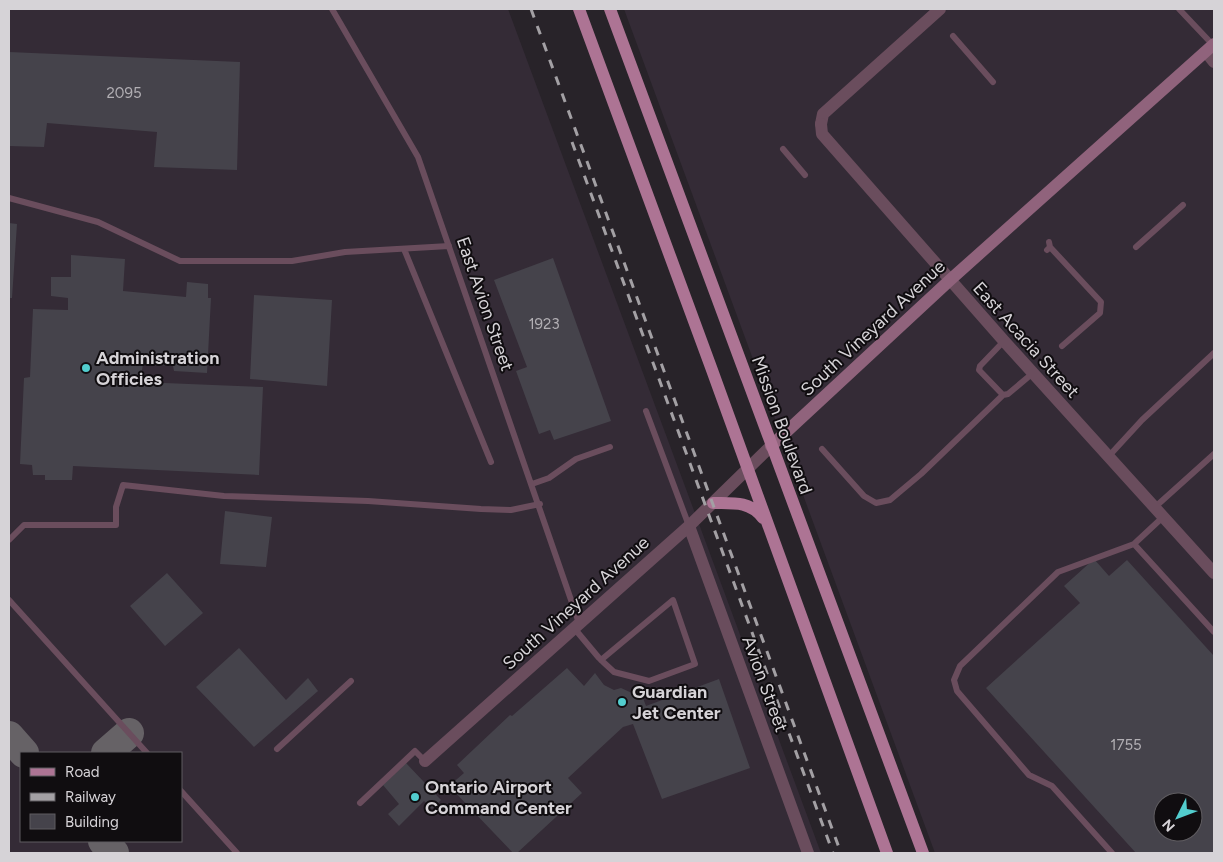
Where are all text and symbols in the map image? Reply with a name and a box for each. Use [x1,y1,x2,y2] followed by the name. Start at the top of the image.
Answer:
[106,84,142,102] house number: 2095
[452,234,518,374] street label: East Avion Street
[796,255,950,401] street label: South Vineyard Avenue
[968,277,1084,403] street label: East Acacia Street
[528,315,560,333] house number: 1923
[96,347,219,390] place label: Administration Officies
[747,353,817,497] street label: Mission Boulevard
[80,362,92,374] marker: Administration Officies
[498,531,654,675] street label: South Vineyard Avenue
[737,633,793,735] street label: Avion Street
[632,681,721,724] place label: Guardian Jet Center
[616,696,628,708] marker: Guardian Jet Center
[1110,736,1142,754] house number: 1755
[20,752,182,842] legend
[65,763,100,781] text: Road
[425,776,572,819] place label: Ontario Airport Command Center
[65,788,116,806] text: Railway
[409,791,421,803] marker: Ontario Airport Command Center
[1153,792,1203,842] north arrow
[65,813,119,831] text: Building
[1159,816,1179,835] text: N

